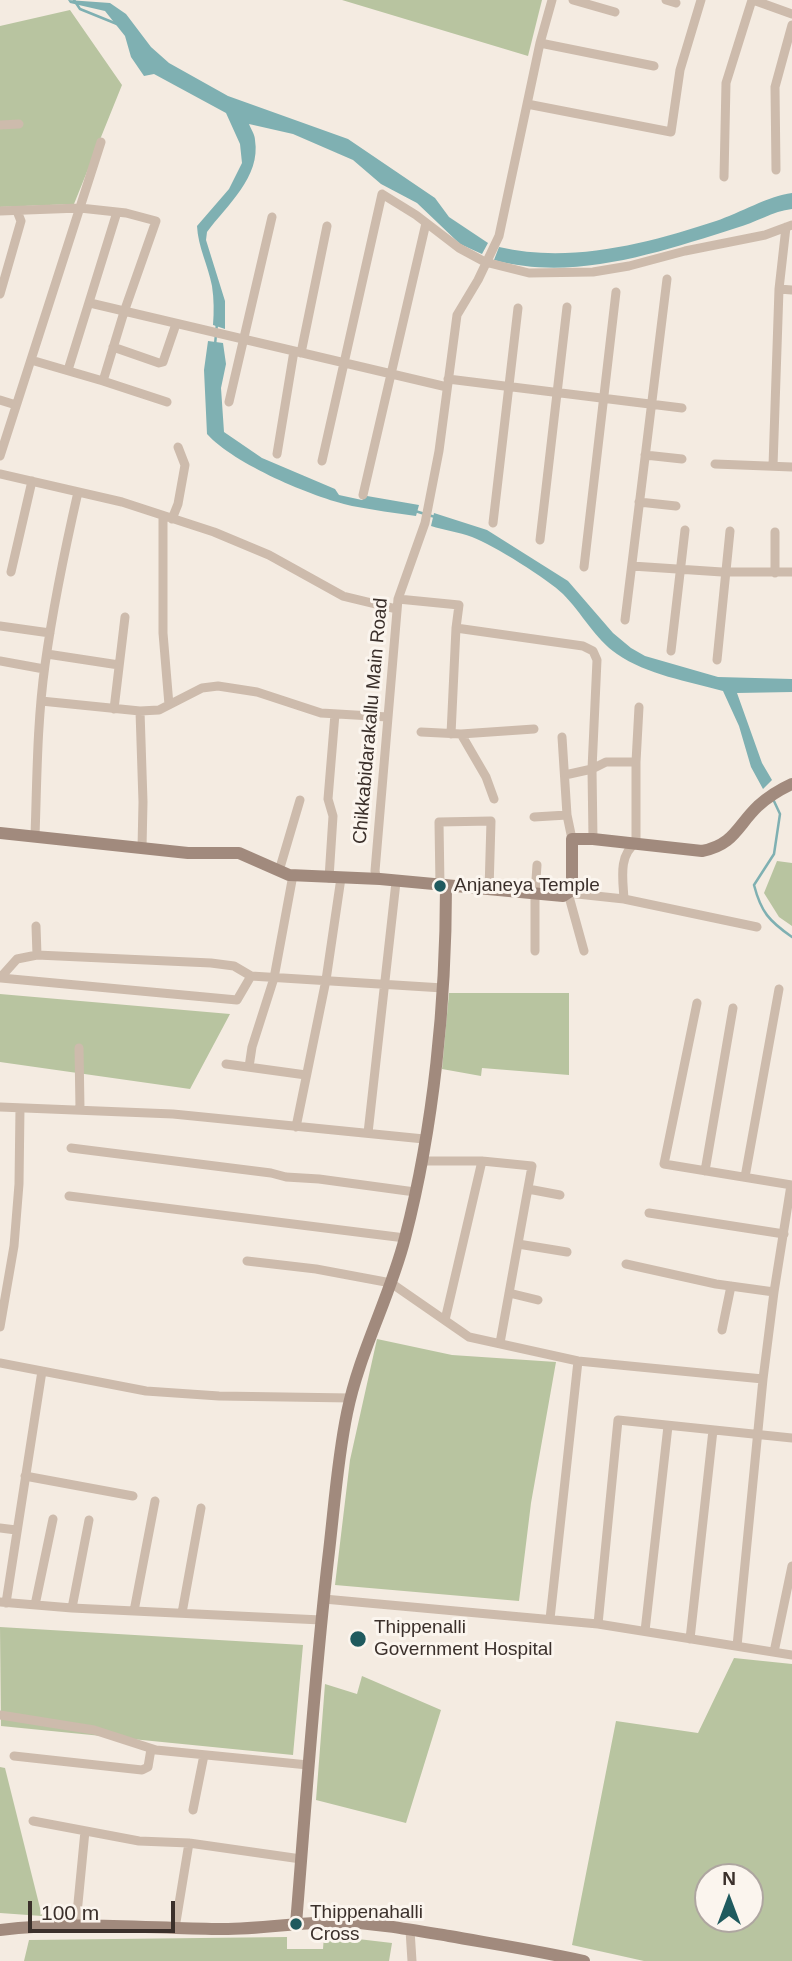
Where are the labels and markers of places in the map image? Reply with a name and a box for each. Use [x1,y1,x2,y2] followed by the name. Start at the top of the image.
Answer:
[454,875,600,897] place label: Anjaneya Temple
[432,878,448,894] marker: Anjaneya Temple
[374,1617,552,1661] place label: Thippenalli Government Hospital
[348,1629,368,1649] marker: Thippenalli Government Hospital
[310,1902,423,1946] place label: Thippenahalli Cross
[288,1916,304,1932] marker: Thippenahalli Cross

